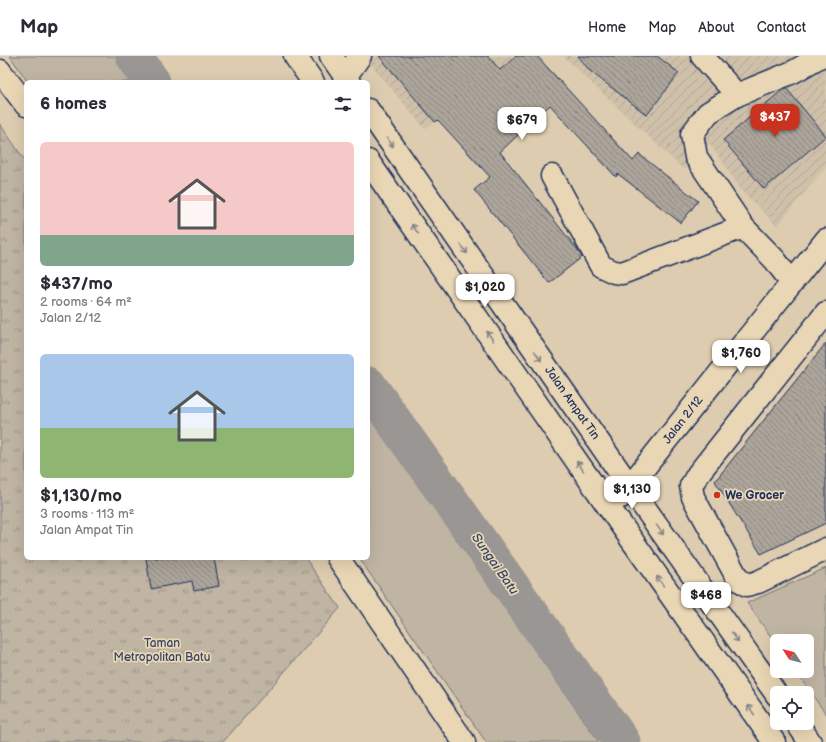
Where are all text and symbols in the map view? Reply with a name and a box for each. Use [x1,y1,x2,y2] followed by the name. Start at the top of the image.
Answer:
[20,16,58,39] text: Map
[588,19,626,36] text: Home
[648,19,676,36] text: Map
[698,19,735,36] text: About
[757,19,806,36] text: Contact
[332,93,354,115] icon: filters
[40,94,107,114] text: 6 homes
[751,104,799,138] pin: $437
[498,107,546,141] pin: $679
[760,109,791,125] text: $437
[506,112,538,128] text: $679
[386,136,394,147] one-way arrow
[161,168,233,240] icon: home
[411,224,419,235] one-way arrow
[460,243,468,254] one-way arrow
[40,274,113,294] text: $437/mo
[452,274,518,308] pin: $1,020
[465,279,505,295] text: $1,020
[40,294,132,310] text: 2 rooms · 64 m²
[40,310,101,326] text: Jalan 2/12
[486,331,494,342] one-way arrow
[708,340,774,374] pin: $1,760
[721,345,761,361] text: $1,760
[534,350,543,361] one-way arrow
[541,363,603,443] street label: Jalan Ampat Tin
[161,380,233,452] icon: home
[660,393,706,447] street label: Jalan 2/12
[576,460,584,471] one-way arrow
[599,476,665,510] pin: $1,130
[613,481,651,497] text: $1,130
[40,486,122,506] text: $1,130/mo
[725,488,784,503] place label: We Grocer
[712,490,722,500] marker: We Grocer
[40,506,134,522] text: 3 rooms · 113 m²
[40,522,133,538] text: Jalan Ampat Tin
[656,525,664,536] one-way arrow
[468,530,522,598] water label: Sungai Batu
[656,576,664,587] one-way arrow
[682,582,730,616] pin: $468
[690,587,722,603] text: $468
[731,631,739,642] one-way arrow
[770,634,814,678] north arrow
[770,634,814,730] map controls
[114,636,210,665] park label: Taman Metropolitan Batu
[770,686,814,730] button: locate
[747,705,755,716] one-way arrow

